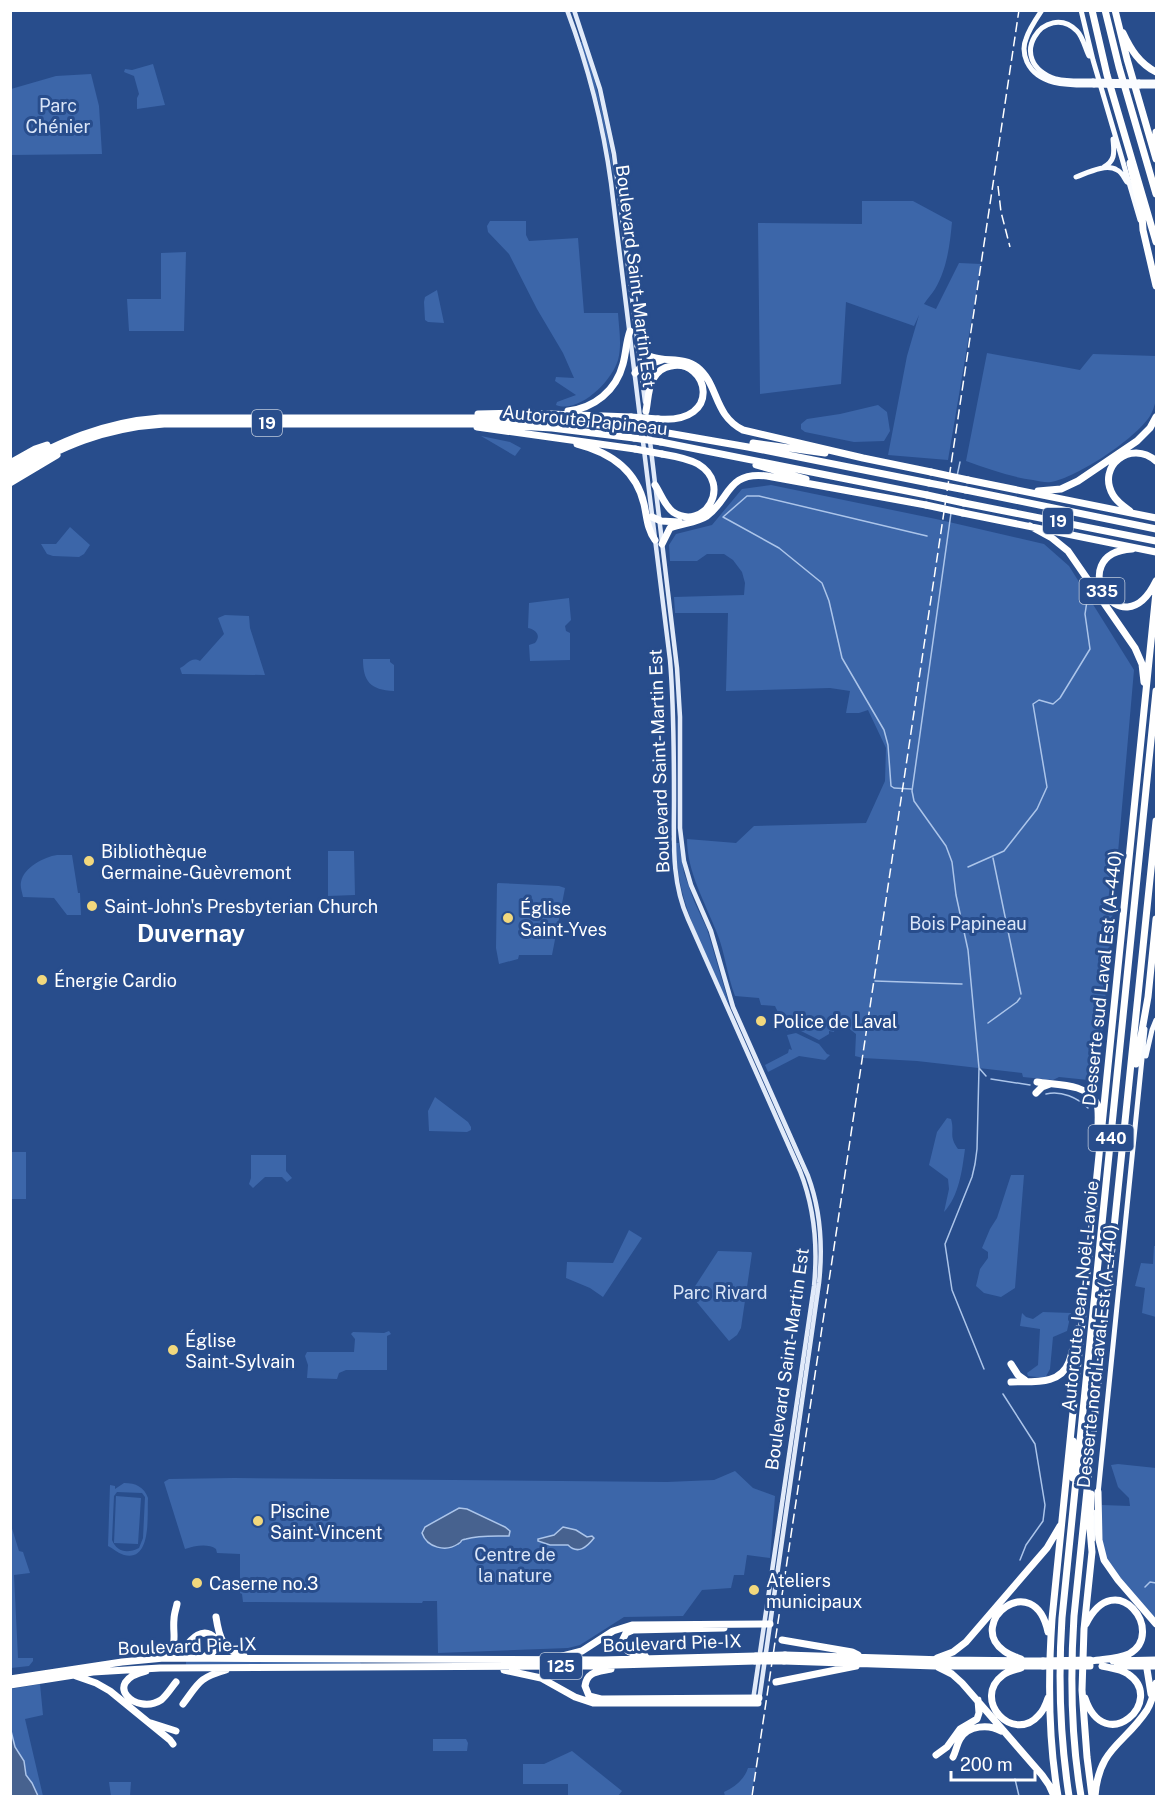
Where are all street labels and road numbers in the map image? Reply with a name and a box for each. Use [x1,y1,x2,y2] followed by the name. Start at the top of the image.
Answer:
[612,163,660,389] street label: Boulevard Saint-Martin Est
[501,401,669,439] street label: Autoroute Papineau
[252,410,282,436] road number: 19
[1043,508,1073,534] road number: 19
[1080,578,1124,604] road number: 335
[645,648,673,874] street label: Boulevard Saint-Martin Est
[1078,849,1126,1107] street label: Desserte sud Laval Est (A-440)
[1088,1125,1134,1151] road number: 440
[1057,1179,1103,1413] street label: Autoroute Jean-Noël-Lavoie
[1073,1223,1121,1489] street label: Desserte nord Laval Est (A-440)
[761,1246,813,1472] street label: Boulevard Saint-Martin Est
[602,1630,742,1656] street label: Boulevard Pie-IX
[117,1633,257,1659] street label: Boulevard Pie-IX
[540,1653,582,1679] road number: 125

